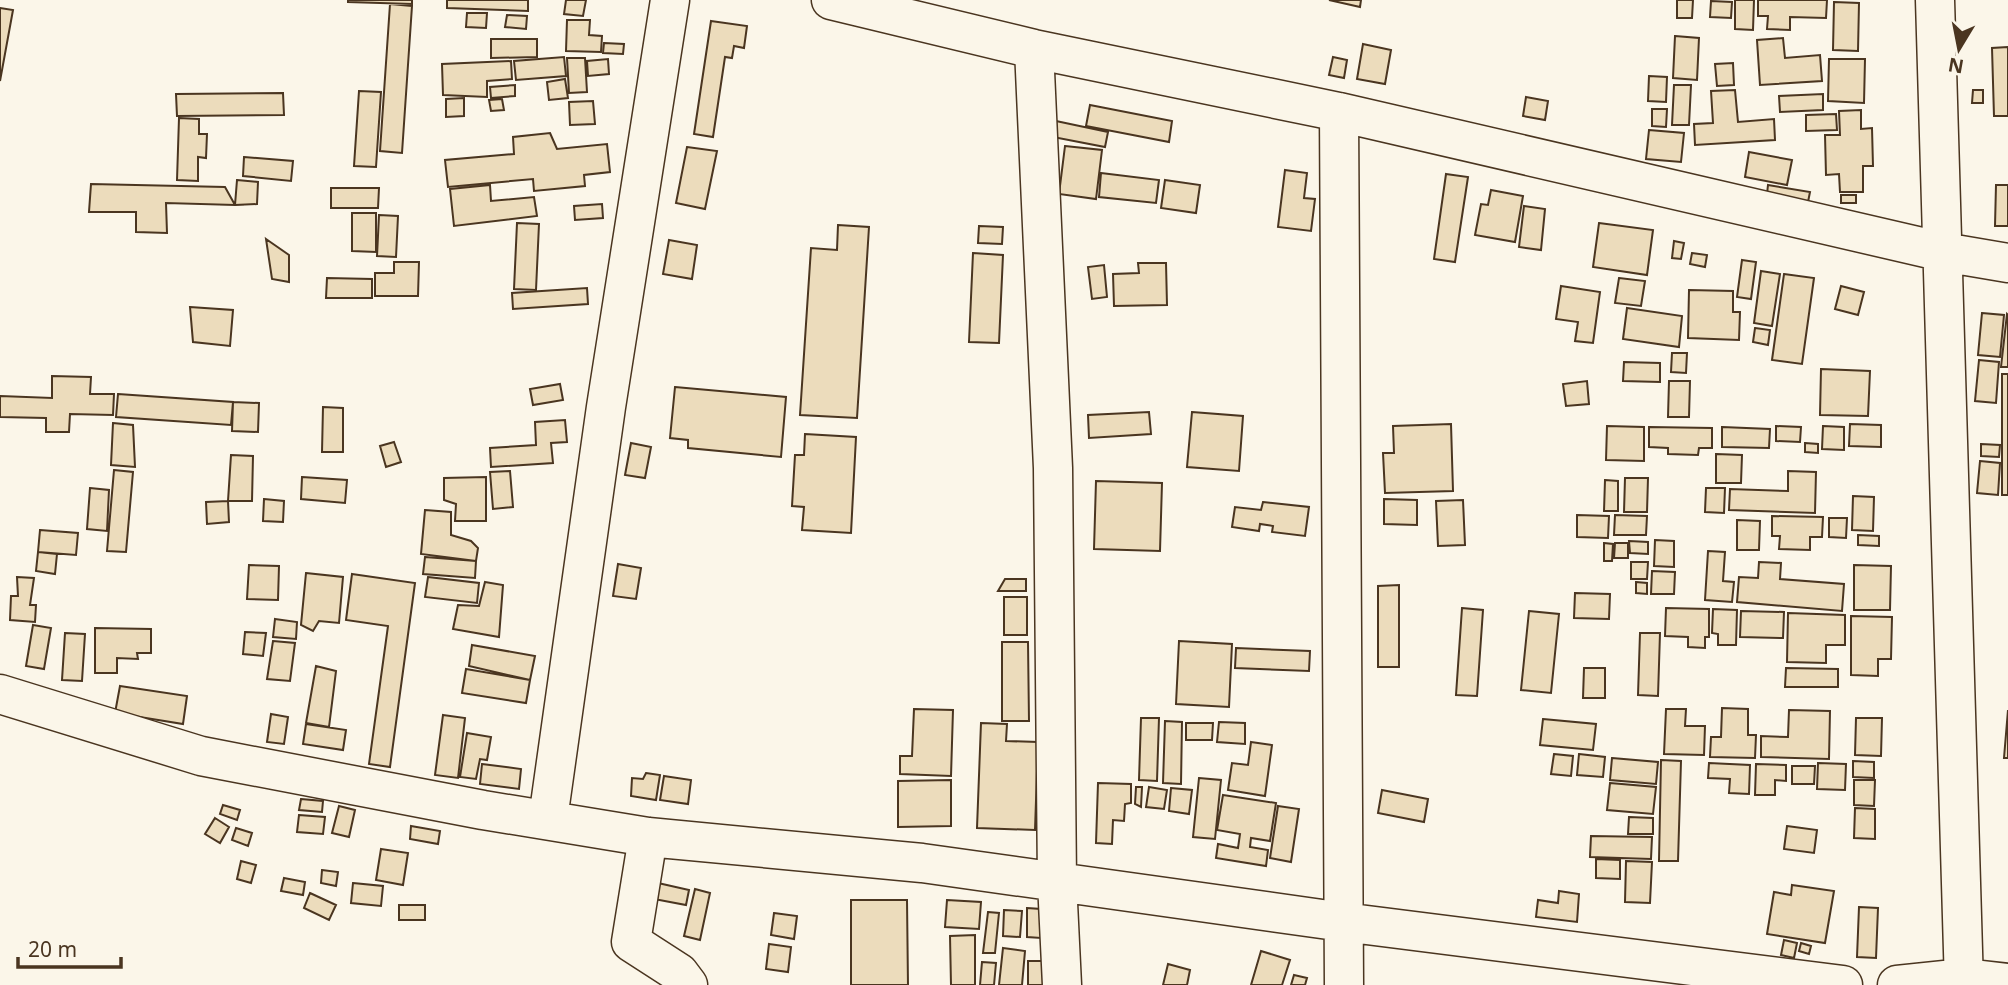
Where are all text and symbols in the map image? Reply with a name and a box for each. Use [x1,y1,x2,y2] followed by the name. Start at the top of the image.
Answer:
[1924,14,1994,84] north arrow
[1946,52,1966,80] text: N
[18,926,121,970] scale bar
[28,935,77,963] text: 20 m

